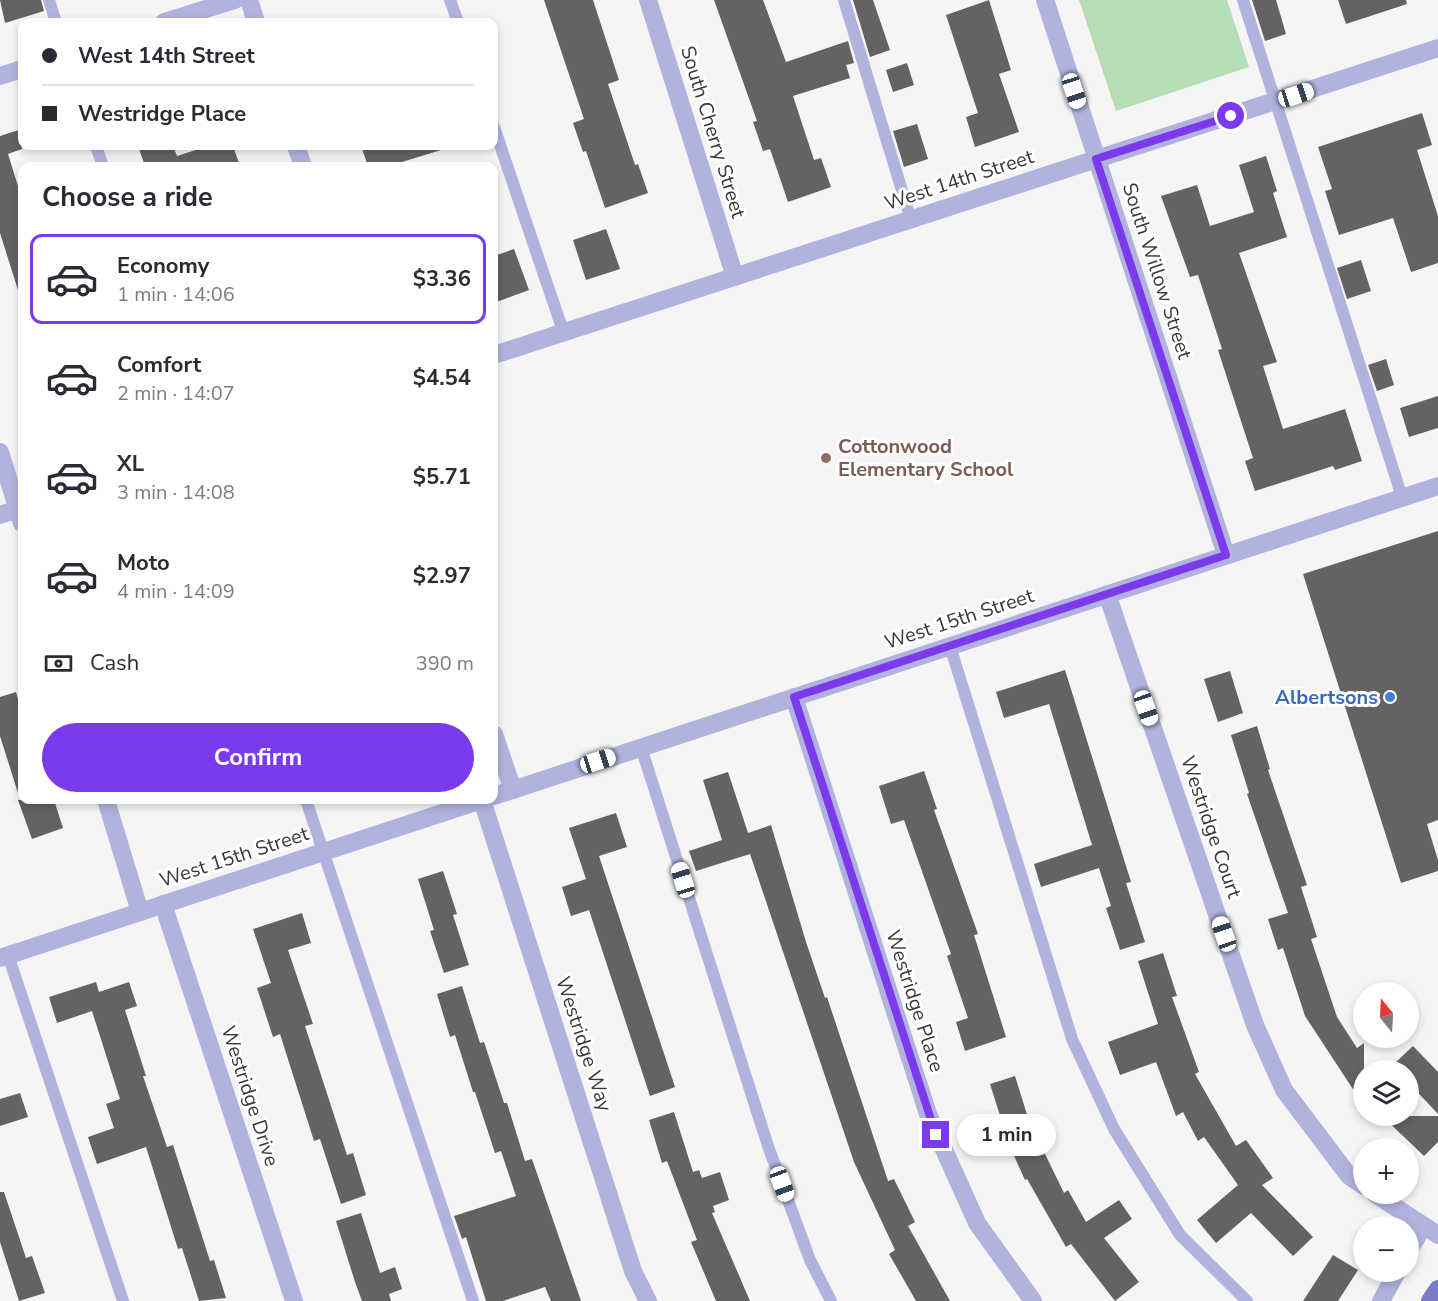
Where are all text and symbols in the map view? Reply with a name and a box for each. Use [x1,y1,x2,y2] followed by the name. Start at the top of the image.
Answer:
[78,41,255,71] text: West 14th Street
[674,43,752,222] street label: South Cherry Street
[1060,71,1088,111] car
[1276,81,1316,109] car
[78,99,246,129] text: Westridge Place
[1217,102,1244,129] route start
[881,143,1038,217] street label: West 14th Street
[42,179,213,216] text: Choose a ride
[1116,179,1199,364] street label: South Willow Street
[117,251,209,281] text: Economy
[45,252,99,306] icon: car
[413,264,471,294] text: $3.36
[117,281,235,308] text: 1 min · 14:06
[117,350,201,380] text: Comfort
[45,351,99,405] icon: car
[413,363,471,393] text: $4.54
[117,380,235,407] text: 2 min · 14:07
[838,433,1014,483] place label: Cottonwood Elementary School
[117,449,144,479] text: XL
[45,450,99,504] icon: car
[819,451,833,465] marker: Cottonwood Elementary School
[413,462,471,492] text: $5.71
[117,479,235,506] text: 3 min · 14:08
[117,548,170,578] text: Moto
[45,549,99,603] icon: car
[413,561,471,591] text: $2.97
[117,578,235,605] text: 4 min · 14:09
[881,582,1038,656] street label: West 15th Street
[42,647,75,680] icon: cash
[90,648,139,678] text: Cash
[416,650,474,677] text: 390 m
[1275,684,1378,711] place label: Albertsons
[1132,688,1160,728] car
[1383,690,1397,704] marker: Albertsons
[42,723,474,792] button: Confirm
[578,747,618,775] car
[1174,752,1248,903] street label: Westridge Court
[156,820,313,894] street label: West 15th Street
[669,860,697,900] car
[1210,914,1238,954] car
[879,927,951,1075] street label: Westridge Place
[549,973,619,1116] street label: Westridge Way
[1353,982,1419,1048] north arrow
[1353,982,1419,1282] map controls
[215,1022,285,1170] street label: Westridge Drive
[1353,1060,1419,1126] button: layers
[957,1114,1056,1156] callout: 1 min
[922,1121,949,1148] route end
[981,1121,1032,1148] text: 1 min
[1353,1138,1419,1204] button: +
[767,1164,797,1204] car
[1353,1216,1419,1282] button: −

